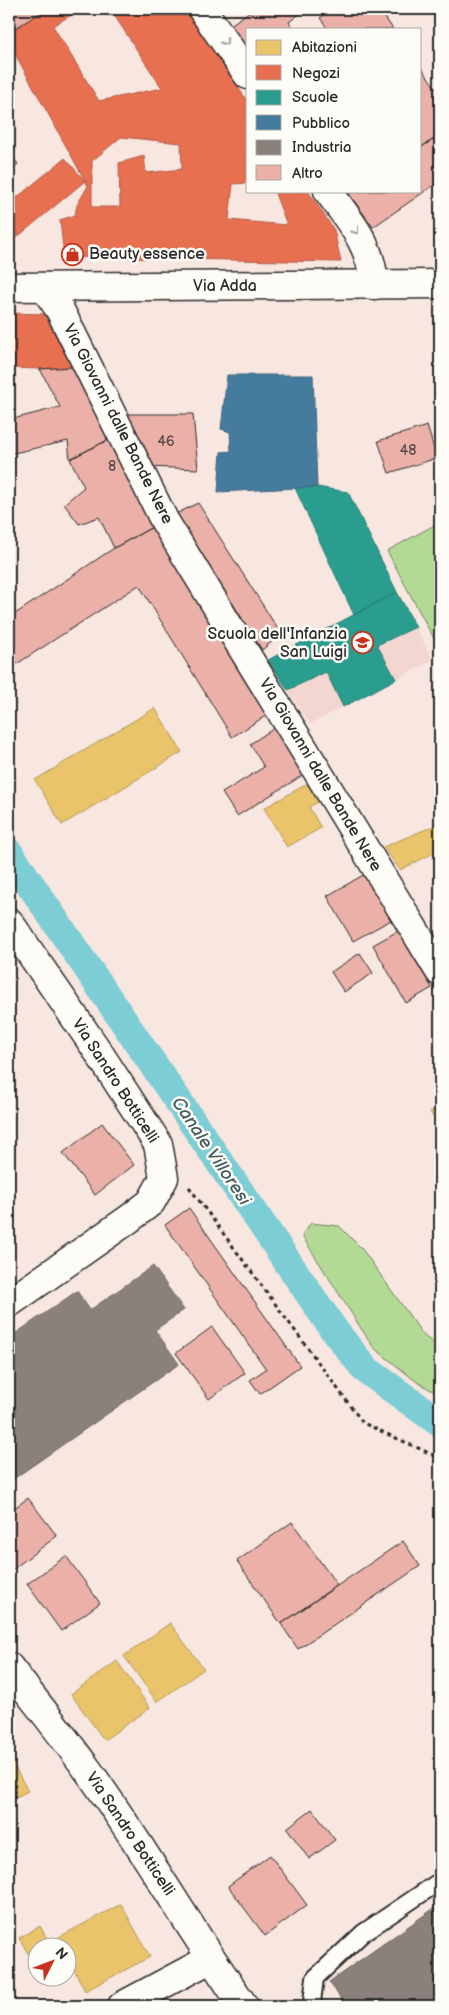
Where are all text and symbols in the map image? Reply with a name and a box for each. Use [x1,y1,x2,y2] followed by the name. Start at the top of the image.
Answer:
[246,28,422,192] legend
[219,36,228,46] one-way arrow
[292,38,357,57] text: Abitazioni
[292,64,340,83] text: Negozi
[292,88,338,107] text: Scuole
[292,114,350,133] text: Pubblico
[292,138,352,157] text: Industria
[292,164,323,183] text: Altro
[350,226,359,235] one-way arrow
[61,242,85,266] shop icon: Beauty essence
[89,245,205,264] place label: Beauty essence
[193,277,257,296] street label: Via Adda
[59,321,177,528] street label: Via Giovanni dalle Bande Nere
[157,433,175,450] house number: 46
[400,442,416,459] house number: 48
[108,458,116,475] house number: 8
[208,625,347,662] place label: Scuola dell'Infanzia San Luigi
[351,631,375,655] school or university icon: Scuola dell'Infanzia San Luigi
[255,675,386,875] street label: Via Giovanni dalle Bande Nere
[68,1015,162,1147] street label: Via Sandro Botticelli
[167,1093,255,1210] water label: Canale Villoresi
[82,1769,178,1899] street label: Via Sandro Botticelli
[28,1938,78,1988] north arrow
[51,1944,71,1963] text: N

